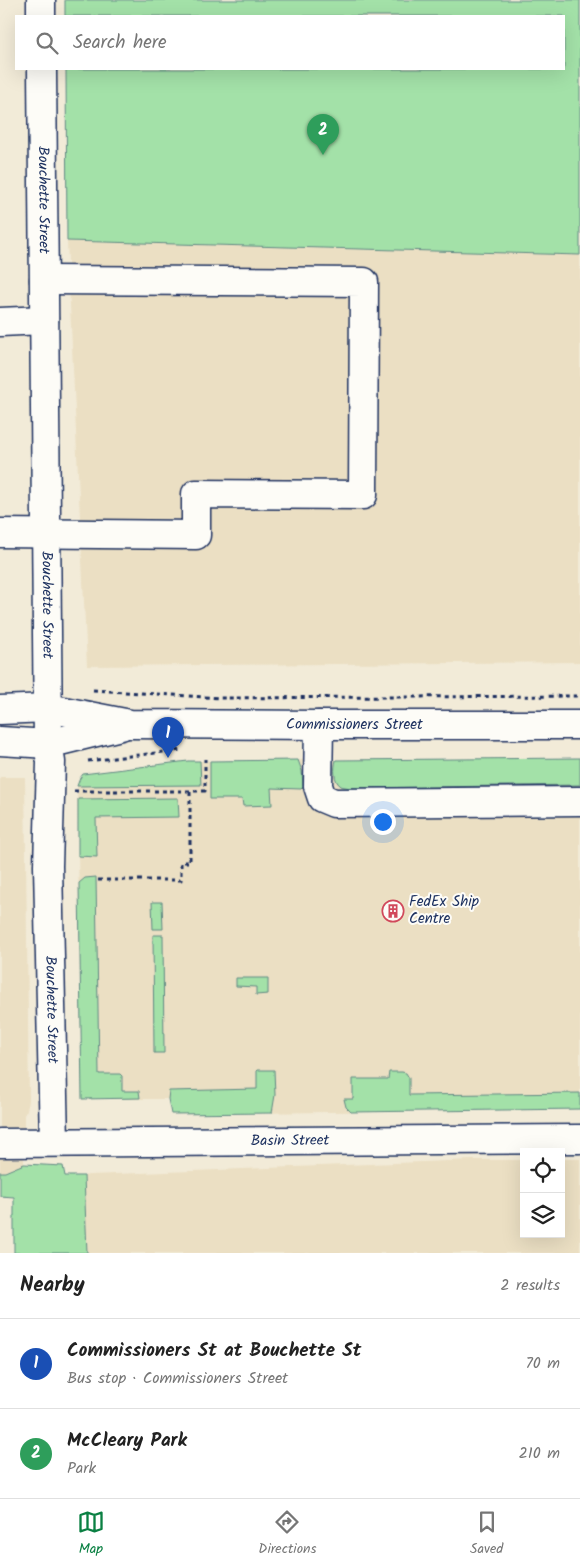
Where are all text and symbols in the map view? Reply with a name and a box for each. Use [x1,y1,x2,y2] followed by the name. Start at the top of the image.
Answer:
[15,15,565,70] search box
[73,28,167,58] text: Search here
[33,29,61,57] icon: search
[307,114,339,155] pin: 2
[31,146,56,254] street label: Bouchette Street
[34,551,59,659] street label: Bouchette Street
[286,713,423,737] street label: Commissioners Street
[152,717,184,758] pin: 1
[370,809,396,835] your location
[409,890,479,931] place label: FedEx Ship Centre
[381,899,405,923] building icon: FedEx Ship Centre
[38,956,64,1064] street label: Bouchette Street
[251,1129,330,1153] street label: Basin Street
[520,1148,565,1238] map controls
[520,1148,565,1193] button: locate
[520,1193,565,1238] button: layers
[20,1269,85,1302] text: Nearby
[500,1273,560,1298] text: 2 results
[67,1336,361,1366] text: Commissioners St at Bouchette St
[34,1351,38,1376] text: 1
[525,1351,560,1376] text: 70 m
[67,1366,288,1391] text: Bus stop · Commissioners Street
[67,1426,187,1456] text: McCleary Park
[31,1441,41,1466] text: 2
[519,1441,560,1466] text: 210 m
[67,1456,96,1481] text: Park
[77,1508,105,1560] tab: Map
[258,1508,316,1560] tab: Directions
[470,1508,503,1560] tab: Saved

